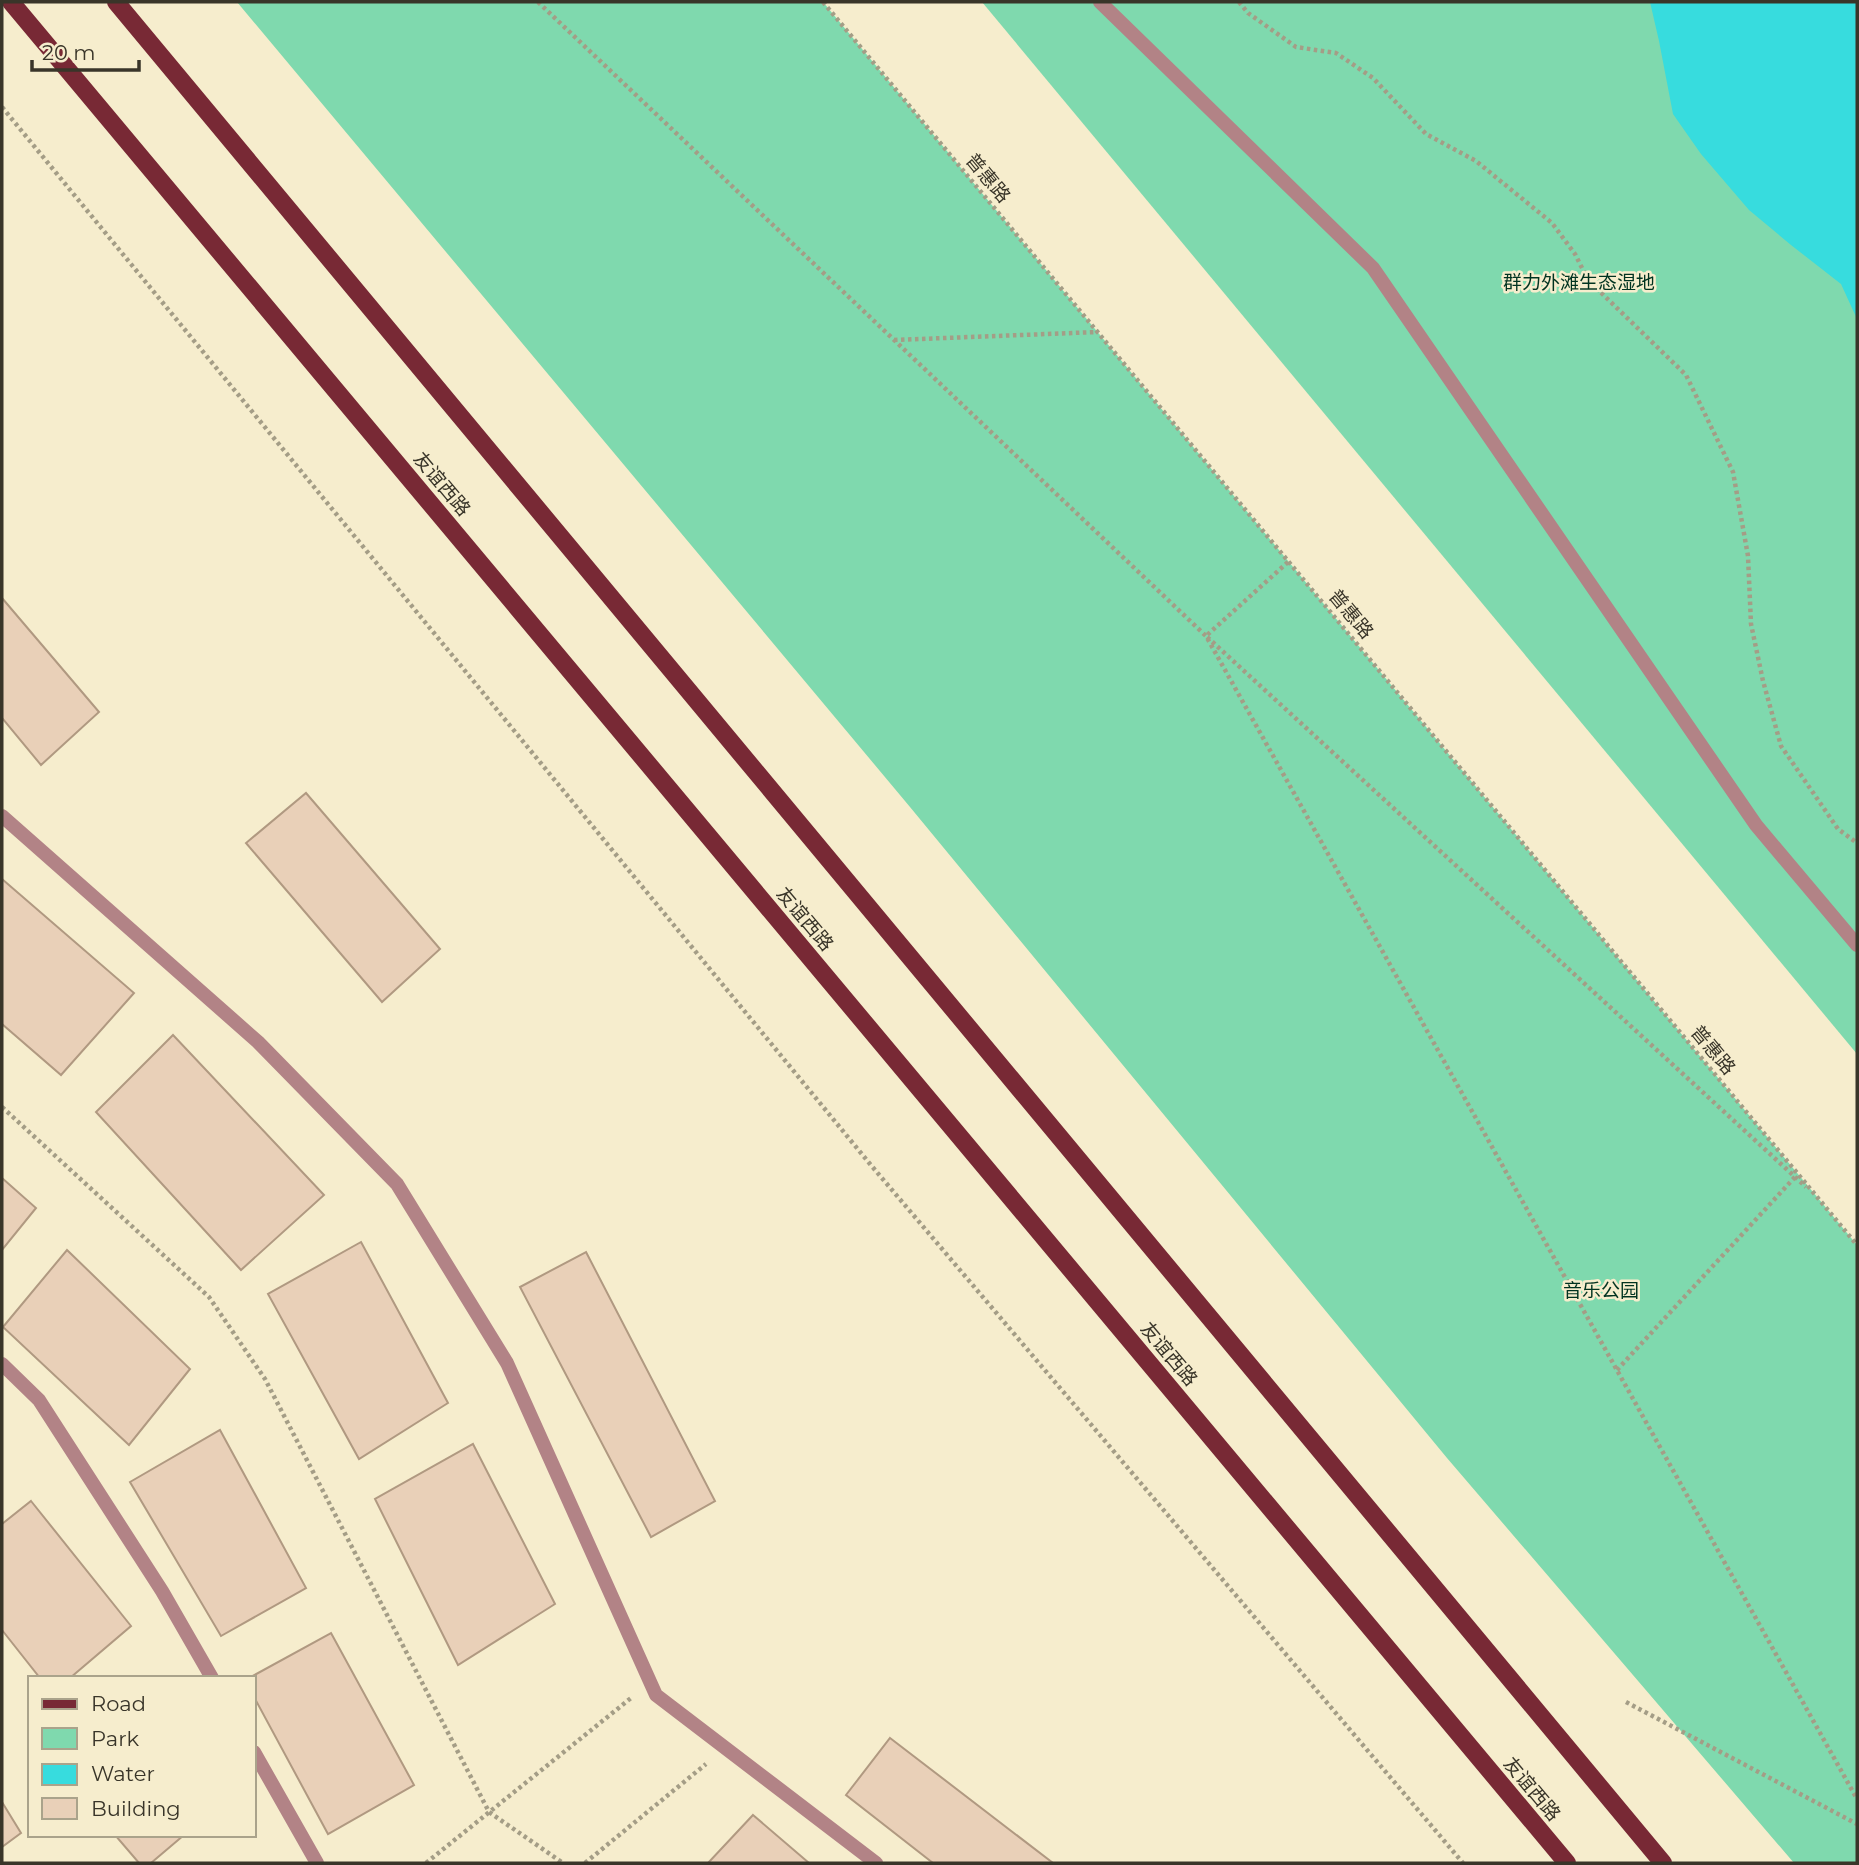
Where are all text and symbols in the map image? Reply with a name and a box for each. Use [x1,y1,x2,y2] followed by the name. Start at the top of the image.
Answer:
[32,28,138,72] scale bar
[42,40,96,65] text: 20 m
[961,149,1015,207] street label: 普惠路
[1503,271,1655,294] park label: 群力外滩生态湿地
[409,447,475,521] street label: 友谊西路
[1324,585,1378,643] street label: 普惠路
[772,882,838,956] street label: 友谊西路
[1686,1021,1740,1079] street label: 普惠路
[1563,1279,1639,1302] park label: 音乐公园
[1136,1317,1202,1391] street label: 友谊西路
[28,1676,256,1837] legend
[91,1691,146,1716] text: Road
[91,1726,139,1751] text: Park
[1499,1752,1565,1826] street label: 友谊西路
[91,1761,155,1786] text: Water
[91,1796,181,1821] text: Building

